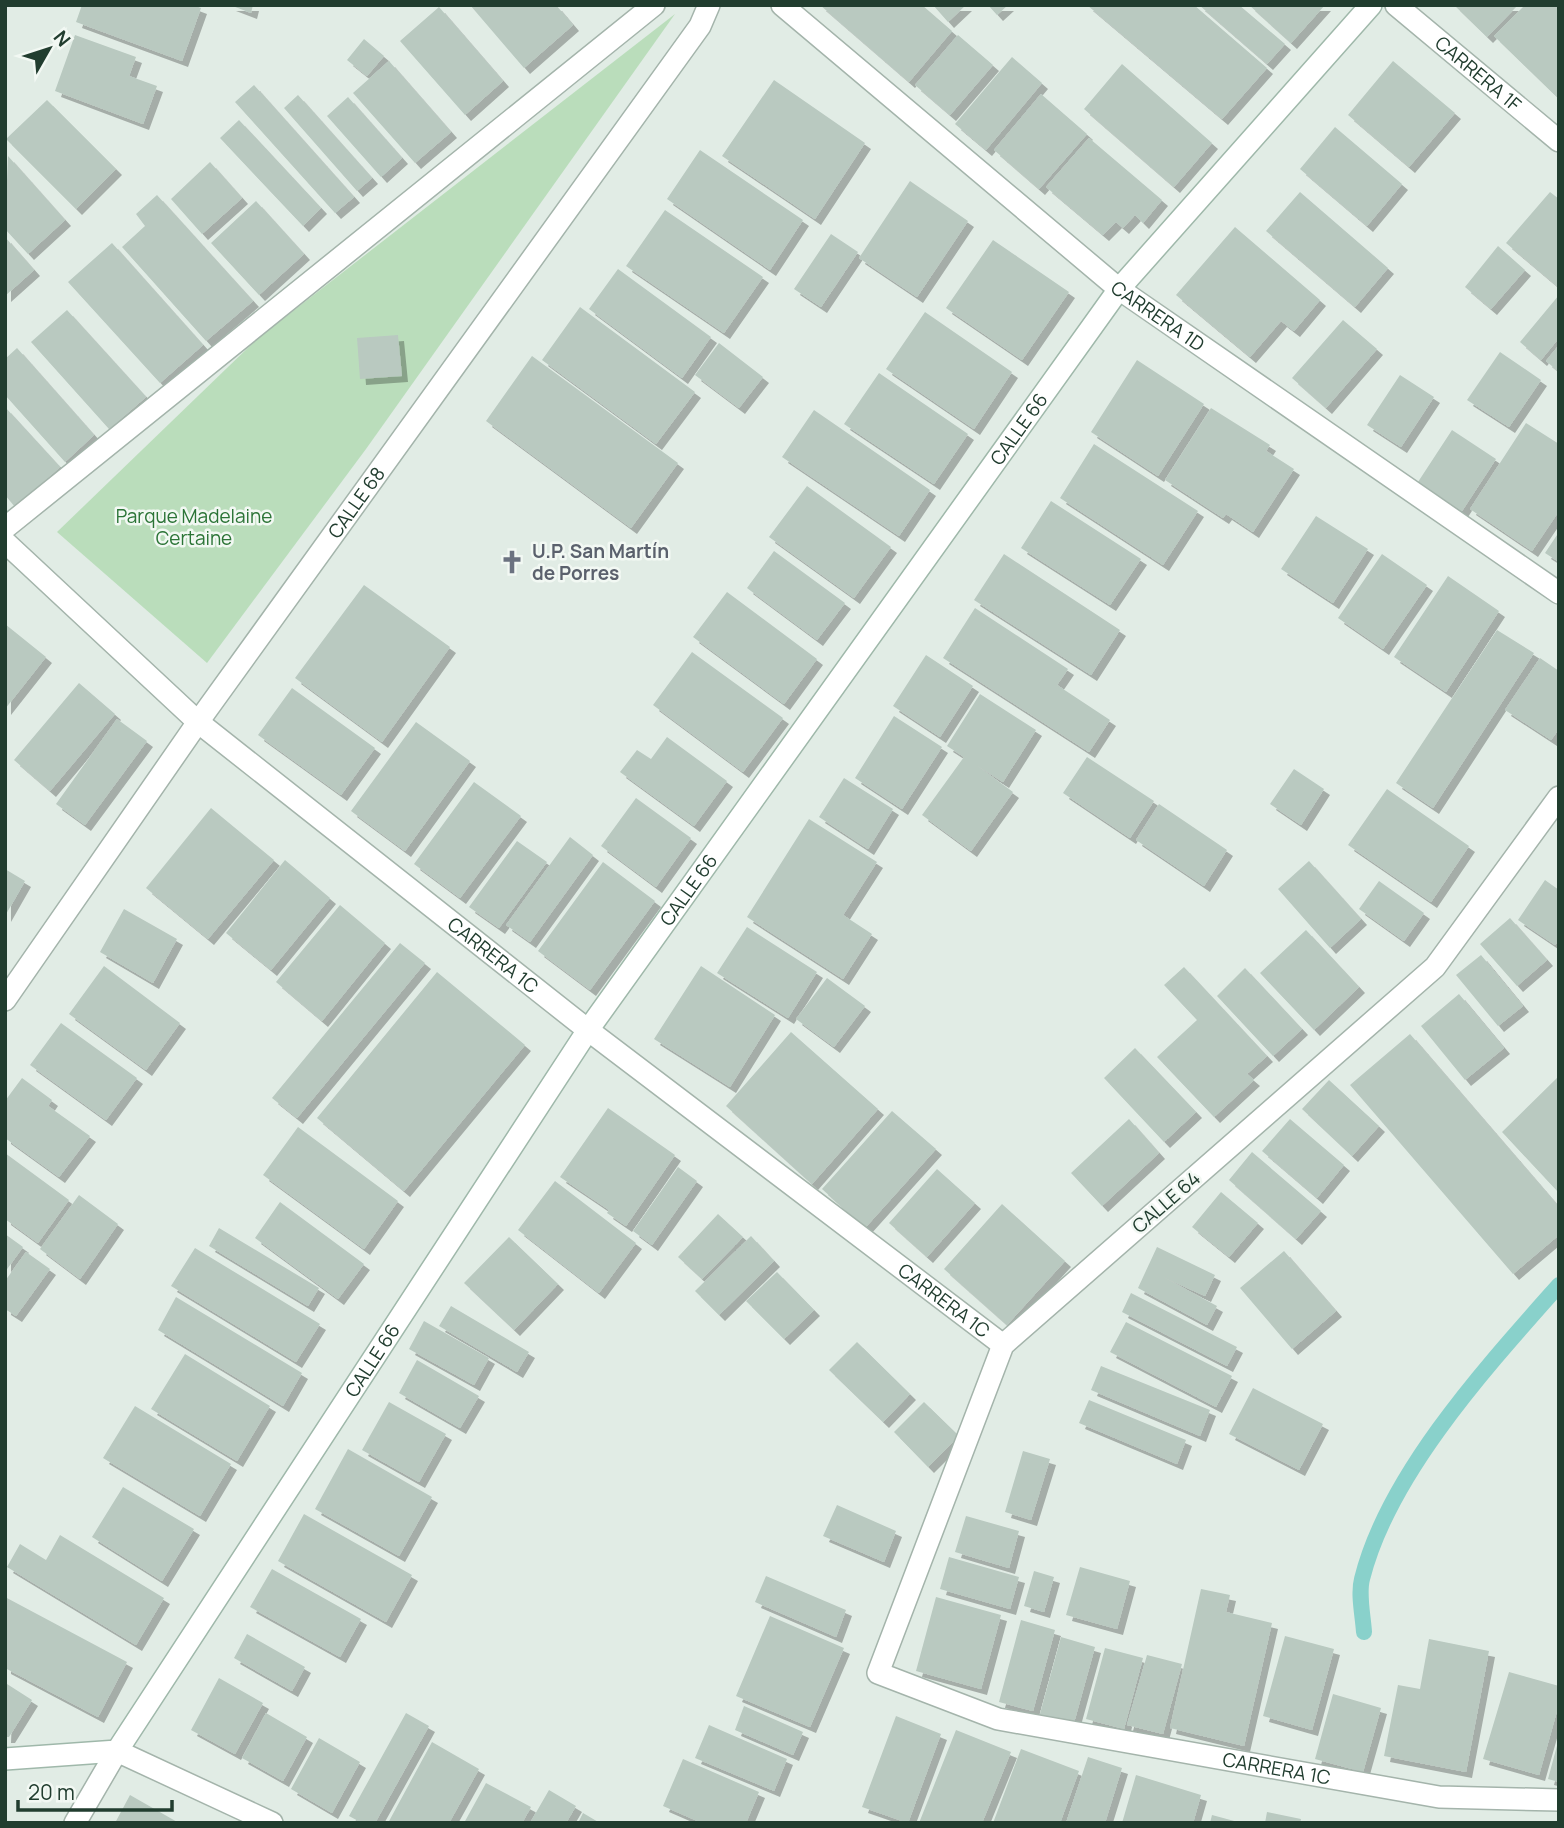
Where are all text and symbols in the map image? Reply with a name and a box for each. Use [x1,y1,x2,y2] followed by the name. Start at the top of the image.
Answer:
[14,14,84,84] north arrow
[48,25,77,52] text: N
[1430,30,1527,117] street label: CARRERA 1F
[1105,275,1210,357] street label: CARRERA 1D
[984,388,1053,470] street label: CALLE 66
[322,462,391,543] street label: CALLE 68
[116,503,272,551] park label: Parque Madelaine Certaine
[532,538,669,586] place label: U.P. San Martín de Porres
[498,548,526,576] church icon: U.P. San Martín de Porres
[654,849,723,931] street label: CALLE 66
[442,911,544,999] street label: CARRERA 1C
[1126,1165,1206,1239] street label: CALLE 64
[893,1257,995,1344] street label: CARRERA 1C
[339,1318,406,1402] street label: CALLE 66
[1221,1746,1333,1791] street label: CARRERA 1C
[18,1769,172,1813] scale bar
[28,1778,75,1806] text: 20 m

